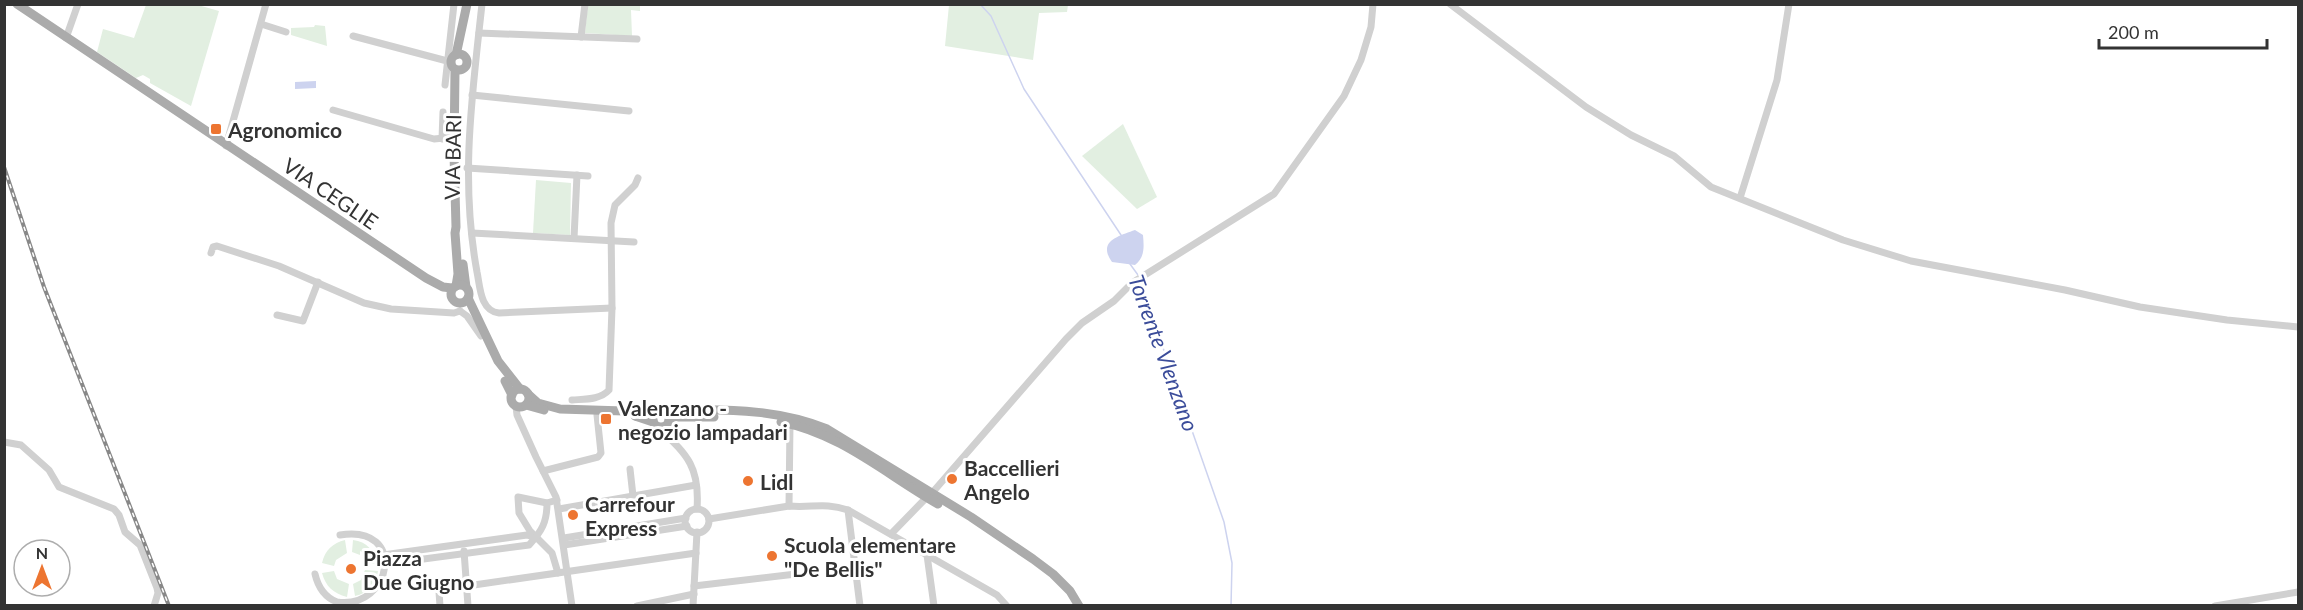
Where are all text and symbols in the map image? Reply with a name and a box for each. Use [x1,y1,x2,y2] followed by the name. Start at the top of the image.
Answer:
[2099,12,2267,50] scale bar
[2108,21,2159,43] text: 200 m
[439,114,465,200] street label: VIA BARI
[227,117,342,142] place label: Agronomico
[209,122,223,136] marker: Agronomico
[279,152,383,234] street label: VIA CEGLIE
[1123,271,1205,435] water label: Torrente Vlenzano
[617,395,788,444] place label: Valenzano - negozio lampadari
[599,412,613,426] marker: Valenzano - negozio lampadari
[963,455,1060,504] place label: Baccellieri Angelo
[760,469,793,494] place label: Lidl
[945,472,959,486] marker: Baccellieri Angelo
[741,474,755,488] marker: Lidl
[585,491,675,540] place label: Carrefour Express
[566,508,580,522] marker: Carrefour Express
[784,532,956,581] place label: Scuola elementare "De Bellis"
[12,538,72,598] north arrow
[36,543,48,562] text: N
[363,545,474,594] place label: Piazza Due Giugno
[765,549,779,563] marker: Scuola elementare "De Bellis"
[344,562,358,576] marker: Piazza Due Giugno

